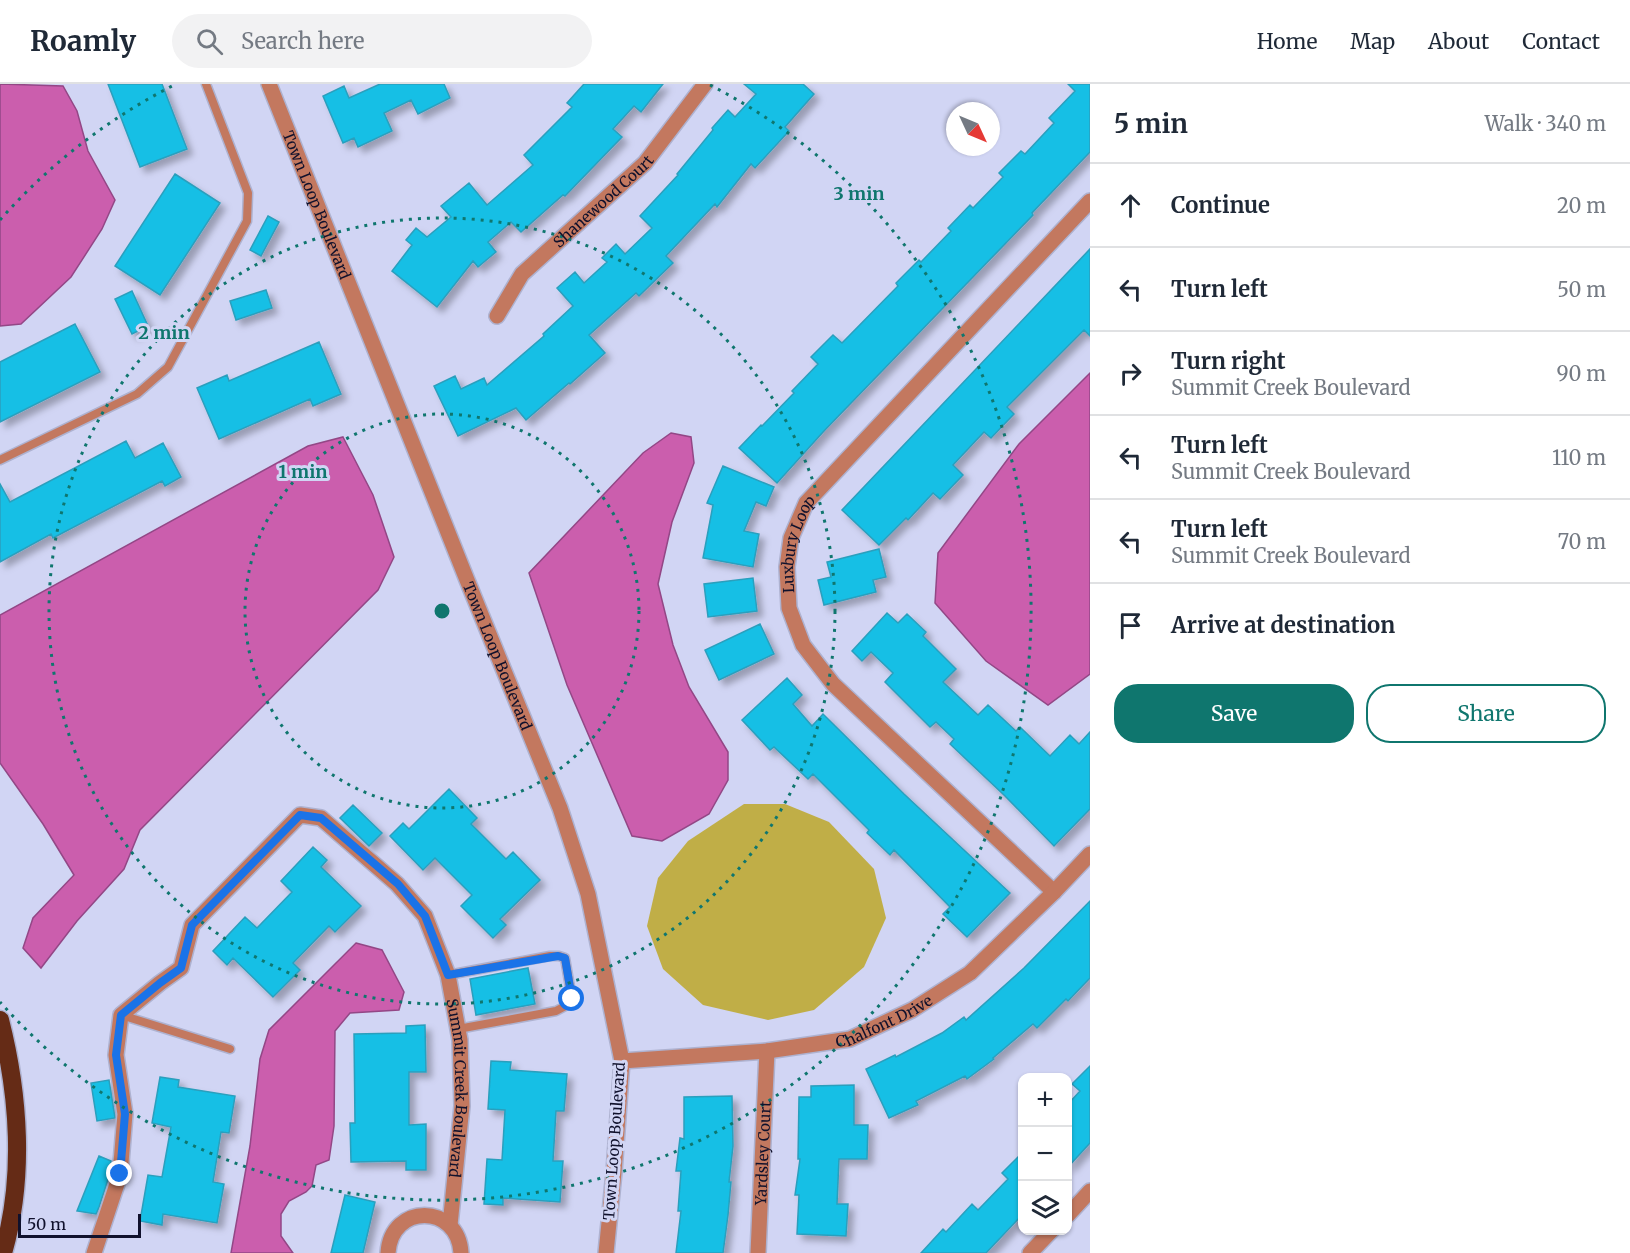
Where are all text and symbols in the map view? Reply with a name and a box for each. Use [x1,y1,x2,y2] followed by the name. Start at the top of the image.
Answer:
[172,14,592,68] search box
[30,23,136,59] text: Roamly
[193,25,226,58] icon: search
[241,27,364,55] text: Search here
[1257,28,1317,55] text: Home
[1350,28,1395,55] text: Map
[1428,28,1489,55] text: About
[1522,28,1600,55] text: Contact
[946,102,1000,156] north arrow
[1114,107,1188,140] text: 5 min
[1485,111,1606,136] text: Walk · 340 m
[279,128,355,282] street label: Town Loop Boulevard
[549,151,657,251] street label: Shanewood Court
[834,182,884,205] text: 3 min
[1114,189,1147,222] icon: ahead
[1171,191,1270,219] text: Continue
[1557,193,1606,218] text: 20 m
[1114,273,1147,306] icon: left
[1171,275,1268,303] text: Turn left
[1557,277,1606,302] text: 50 m
[138,321,190,344] text: 2 min
[1171,347,1285,375] text: Turn right
[1114,357,1147,390] icon: right
[1556,361,1606,386] text: 90 m
[1171,375,1411,400] text: Summit Creek Boulevard
[1171,431,1268,459] text: Turn left
[1114,441,1147,474] icon: left
[1552,445,1606,470] text: 110 m
[1171,459,1411,484] text: Summit Creek Boulevard
[278,460,328,483] text: 1 min
[777,491,819,594] street label: Luxbury Loop
[1171,515,1268,543] text: Turn left
[1114,525,1147,558] icon: left
[1558,529,1606,554] text: 70 m
[1171,543,1411,568] text: Summit Creek Boulevard
[459,579,537,733] street label: Town Loop Boulevard
[432,601,452,621] centre of rings
[1114,609,1147,642] icon: arrive
[1171,611,1395,639] text: Arrive at destination
[1114,684,1354,743] button: Save
[1366,684,1606,743] button: Share
[558,985,584,1011] route start
[834,990,936,1050] street label: Chalfont Drive
[443,997,472,1178] street label: Summit Creek Boulevard
[599,1061,629,1221] street label: Town Loop Boulevard
[1018,1073,1072,1235] map controls
[1018,1073,1072,1127] button: +
[751,1100,774,1207] street label: Yardsley Court
[1018,1127,1072,1181] button: −
[106,1160,132,1186] route end
[1018,1181,1072,1235] button: layers
[18,1211,141,1238] scale bar
[27,1214,66,1234] text: 50 m

